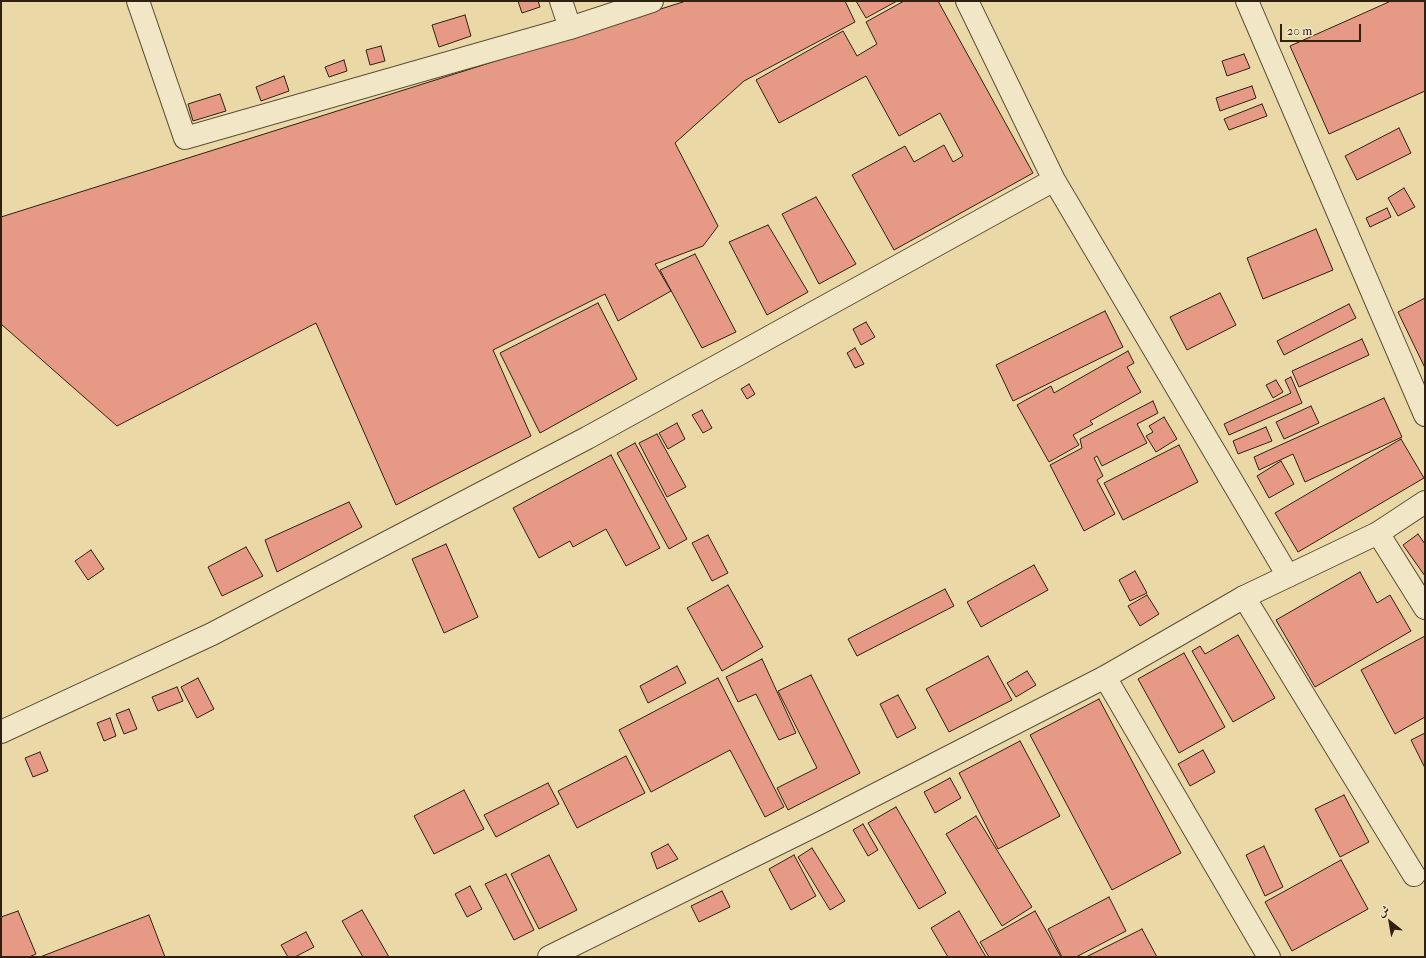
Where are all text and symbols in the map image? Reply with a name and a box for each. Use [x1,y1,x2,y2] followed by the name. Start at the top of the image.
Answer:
[1282,16,1363,42] scale bar
[1287,24,1312,38] text: 20 m
[1370,902,1410,942] north arrow
[1376,903,1392,920] text: ش

